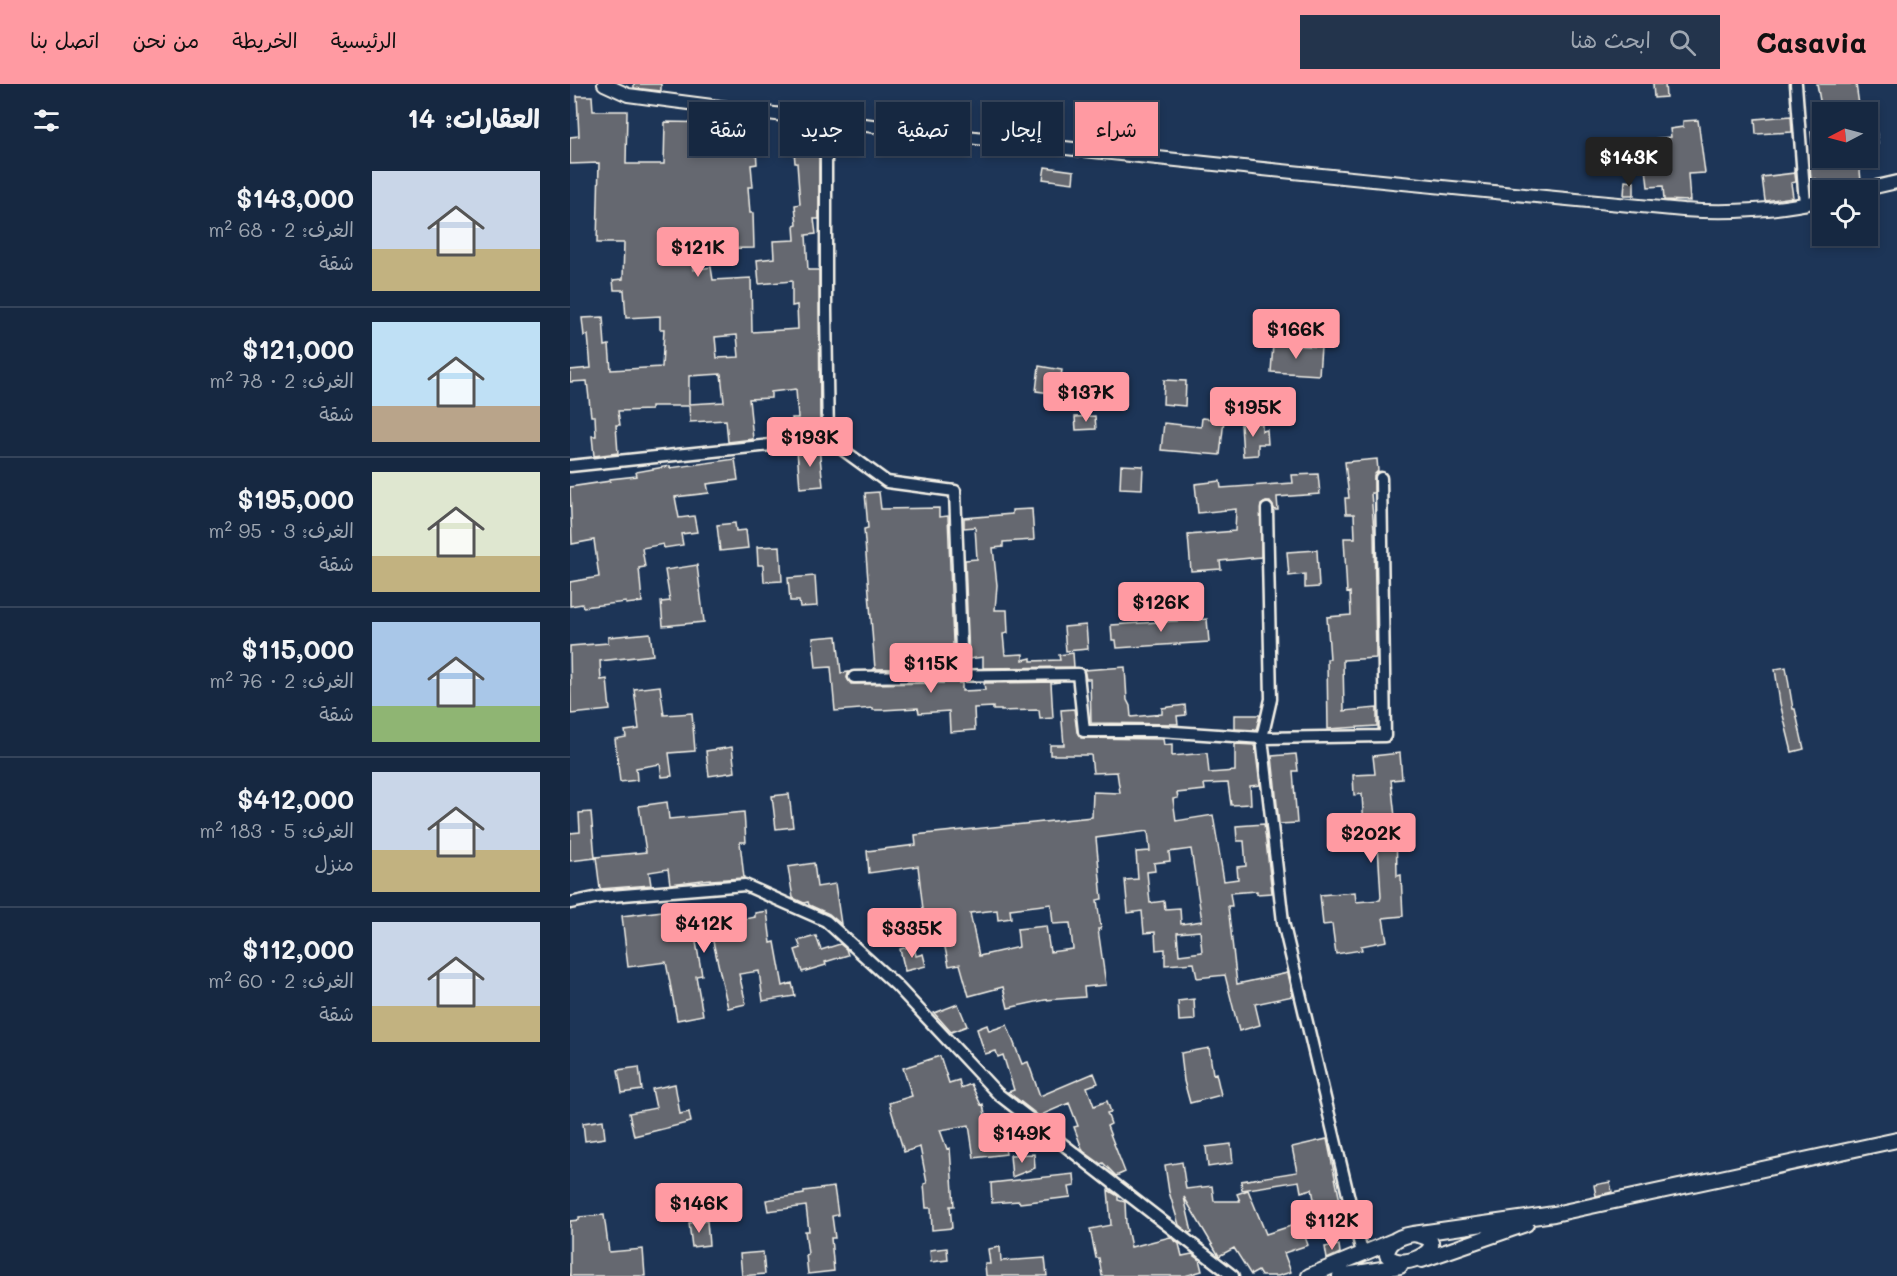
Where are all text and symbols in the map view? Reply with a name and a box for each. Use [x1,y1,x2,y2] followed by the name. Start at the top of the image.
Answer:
[1300,15,1720,69] search box
[1756,24,1867,60] text: Casavia
[1570,25,1651,54] text: ابحث هنا
[30,26,100,53] text: اتصل بنا
[133,26,199,53] text: من نحن
[232,26,298,53] text: الخريطة
[331,26,397,53] text: الرئيسية
[1666,26,1699,59] icon: search
[407,101,540,135] text: العقارات: 14
[689,102,768,156] chip: شقة
[780,102,864,156] chip: جديد
[876,102,970,156] chip: تصفية
[982,102,1063,156] chip: إيجار
[1075,102,1158,156] chip: شراء
[1812,102,1878,168] north arrow
[1812,102,1878,246] map controls
[30,104,63,137] icon: filters
[1587,137,1671,188] pin: $143K
[1599,143,1659,169] text: $143K
[1812,180,1878,246] button: locate
[236,181,354,215] text: $143,000
[420,195,492,267] icon: home
[209,216,354,242] text: الغرف: 2 · 68 m²
[656,227,740,278] pin: $121K
[671,233,725,259] text: $121K
[319,249,354,275] text: شقة
[1254,309,1338,360] pin: $166K
[1267,315,1325,341] text: $166K
[242,332,354,366] text: $121,000
[420,346,492,418] icon: home
[209,367,354,393] text: الغرف: 2 · 78 m²
[1044,372,1128,423] pin: $137K
[1057,378,1115,404] text: $137K
[1211,387,1295,438] pin: $195K
[1224,393,1282,419] text: $195K
[319,400,354,426] text: شقة
[768,417,852,468] pin: $193K
[781,423,839,449] text: $193K
[237,482,354,516] text: $195,000
[420,496,492,568] icon: home
[209,517,354,543] text: الغرف: 3 · 95 m²
[319,550,354,576] text: شقة
[1119,582,1203,633] pin: $126K
[1132,588,1190,614] text: $126K
[242,632,354,666] text: $115,000
[889,643,973,694] pin: $115K
[420,646,492,718] icon: home
[904,649,958,675] text: $115K
[209,667,354,693] text: الغرف: 2 · 76 m²
[319,700,354,726] text: شقة
[237,782,354,816] text: $412,000
[420,796,492,868] icon: home
[1329,813,1413,864] pin: $202K
[199,817,354,843] text: الغرف: 5 · 183 m²
[1341,819,1401,845] text: $202K
[315,850,354,876] text: منزل
[662,903,746,954] pin: $412K
[870,908,954,959] pin: $335K
[675,909,733,935] text: $412K
[881,914,943,940] text: $335K
[242,932,354,966] text: $112,000
[420,946,492,1018] icon: home
[208,967,354,993] text: الغرف: 2 · 60 m²
[319,1000,354,1026] text: شقة
[980,1113,1064,1164] pin: $149K
[992,1119,1052,1145] text: $149K
[657,1183,741,1234] pin: $146K
[669,1189,729,1215] text: $146K
[1290,1200,1374,1251] pin: $112K
[1305,1206,1359,1232] text: $112K

